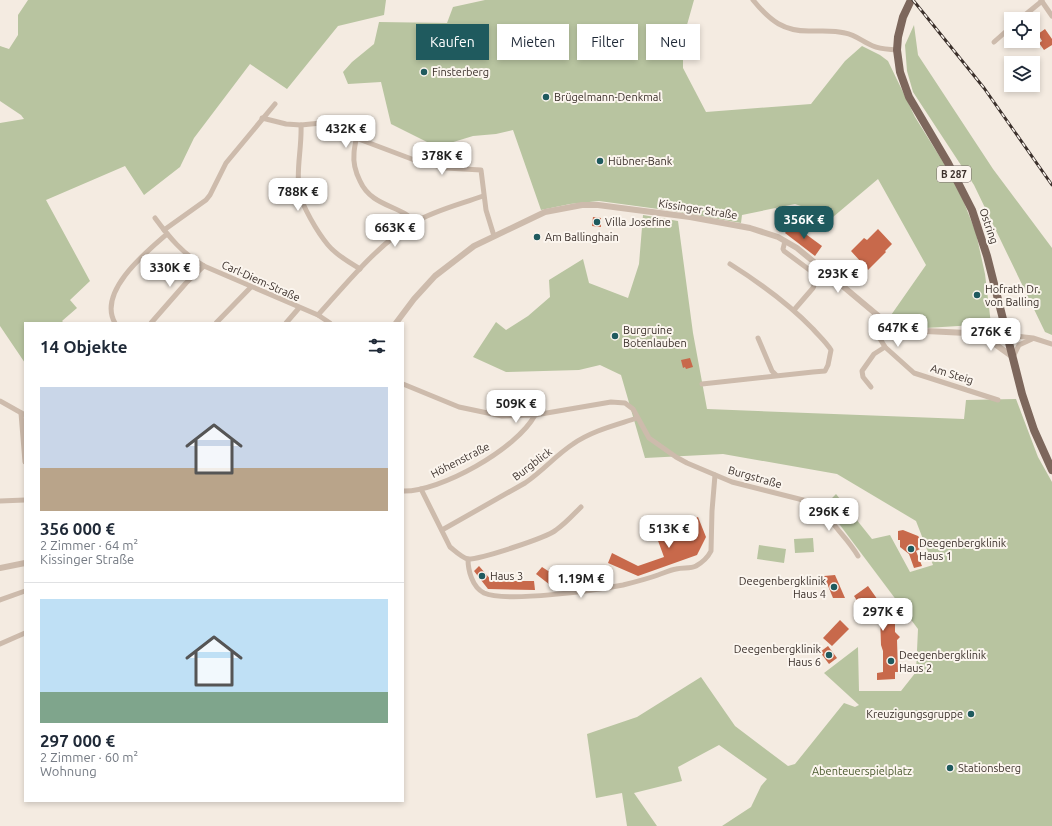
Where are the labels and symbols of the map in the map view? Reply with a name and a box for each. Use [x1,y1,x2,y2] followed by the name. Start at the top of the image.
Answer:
[432,66,489,78] place label: Finsterberg
[419,67,429,77] marker: Finsterberg
[554,91,661,103] place label: Brügelmann-Denkmal
[541,92,551,102] marker: Brügelmann-Denkmal
[313,115,379,149] pin: 432K €
[409,142,475,176] pin: 378K €
[608,155,673,167] place label: Hübner-Bank
[595,156,605,166] marker: Hübner-Bank
[937,166,971,182] road number: B 287
[265,178,331,212] pin: 788K €
[658,197,738,221] street label: Kissinger Straße
[771,206,837,240] pin: 356K €
[977,207,1001,245] street label: Ostring
[362,214,428,248] pin: 663K €
[605,216,671,228] place label: Villa Josefine
[592,217,602,227] marker: Villa Josefine
[545,231,619,243] place label: Am Ballinghain
[532,232,542,242] marker: Am Ballinghain
[137,254,203,288] pin: 330K €
[220,258,302,304] street label: Carl-Diem-Straße
[805,260,871,294] pin: 293K €
[985,283,1040,308] place label: Hofrath Dr. von Balling
[972,290,982,300] marker: Hofrath Dr. von Balling
[865,314,931,348] pin: 647K €
[958,318,1024,352] pin: 276K €
[623,324,687,349] place label: Burgruine Botenlauben
[610,331,620,341] marker: Burgruine Botenlauben
[929,362,975,386] street label: Am Steig
[483,390,549,424] pin: 509K €
[429,440,491,480] street label: Höhenstraße
[510,445,554,483] street label: Burgblick
[727,464,783,490] street label: Burgstraße
[796,498,862,532] pin: 296K €
[636,515,702,549] pin: 513K €
[919,537,1007,562] place label: Deegenbergklinik Haus 1
[906,544,916,554] marker: Deegenbergklinik Haus 1
[544,565,618,599] pin: 1.19M €
[490,570,523,582] place label: Haus 3
[477,571,487,581] marker: Haus 3
[739,575,826,600] place label: Deegenbergklinik Haus 4
[829,582,839,592] marker: Deegenbergklinik Haus 4
[850,598,916,632] pin: 297K €
[734,643,821,668] place label: Deegenbergklinik Haus 6
[899,649,987,674] place label: Deegenbergklinik Haus 2
[824,650,834,660] marker: Deegenbergklinik Haus 6
[886,656,896,666] marker: Deegenbergklinik Haus 2
[866,708,963,720] place label: Kreuzigungsgruppe
[966,709,976,719] marker: Kreuzigungsgruppe
[958,762,1021,774] place label: Stationsberg
[945,763,955,773] marker: Stationsberg
[812,765,912,777] park label: Abenteuerspielplatz

